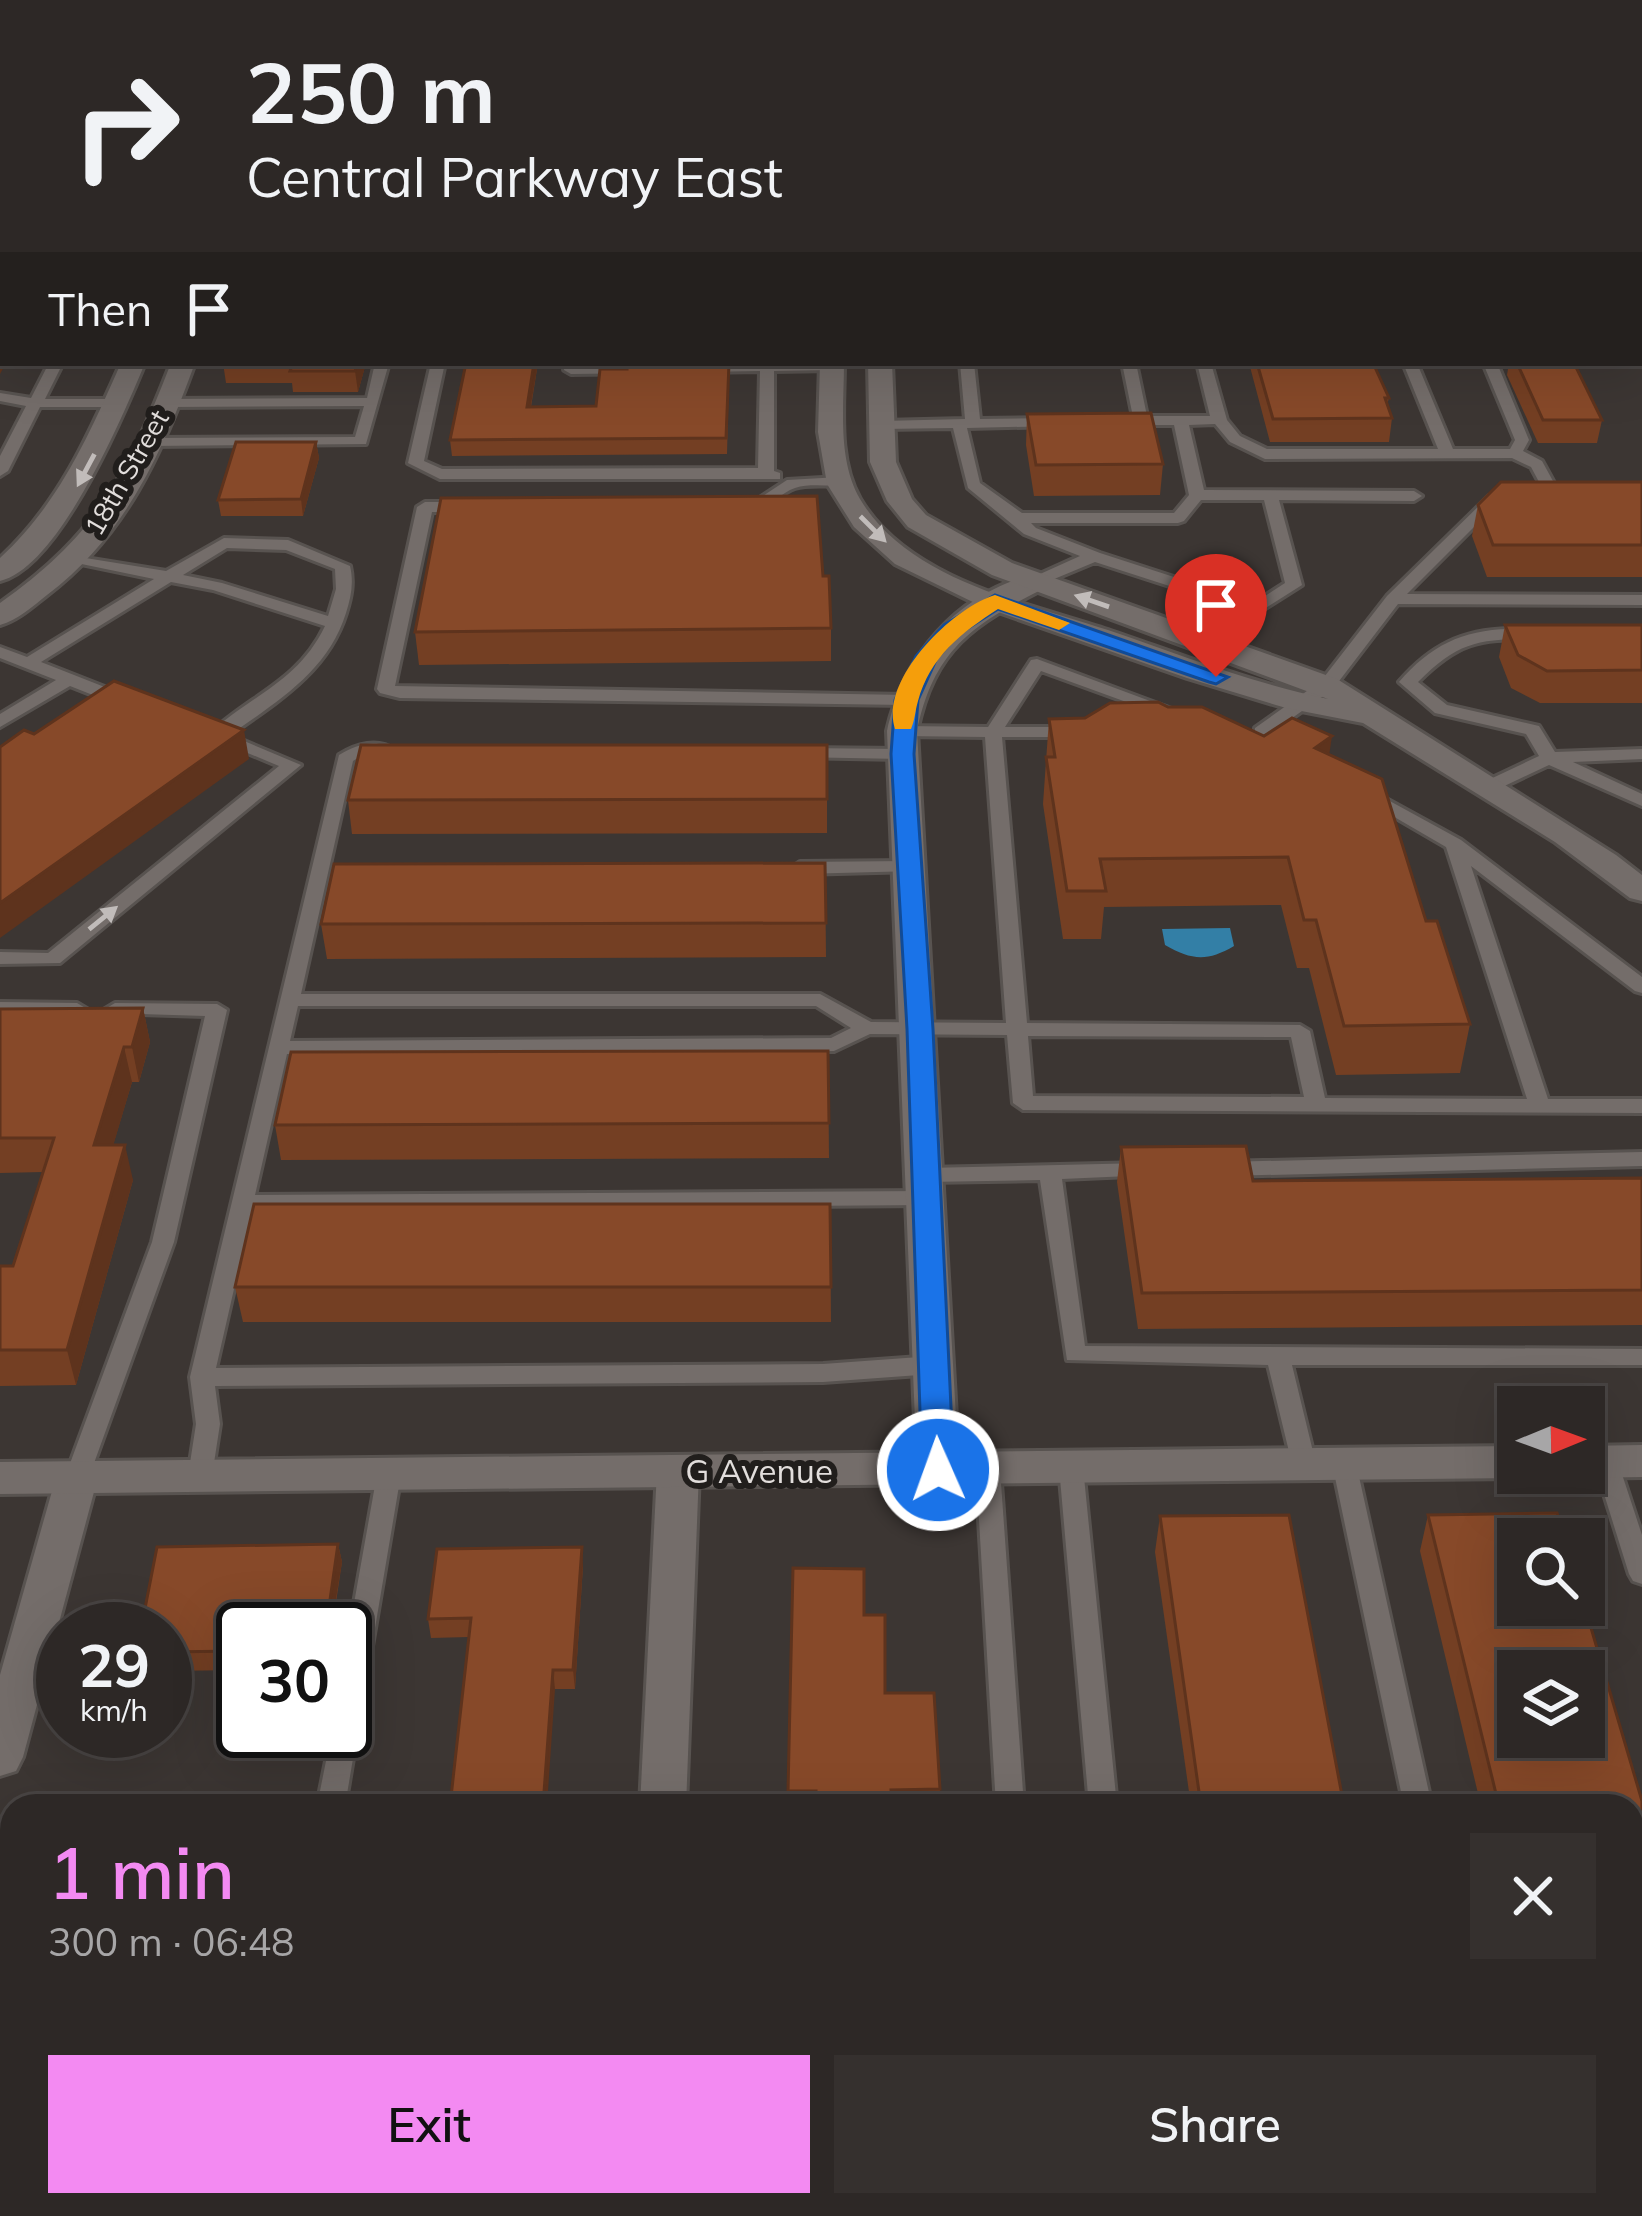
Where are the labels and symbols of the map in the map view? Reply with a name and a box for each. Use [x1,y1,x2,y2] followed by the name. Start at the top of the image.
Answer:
[77,404,176,541] street label: 18th Street
[76,452,96,487] one-way arrow
[858,515,887,543] one-way arrow
[1165,554,1267,677] pin
[1073,591,1110,610] one-way arrow
[87,906,118,932] one-way arrow
[1497,1386,1605,1494] north arrow
[875,1407,1001,1533] position arrow
[685,1450,833,1491] street label: G Avenue
[216,1602,372,1758] speed limit sign: 30

